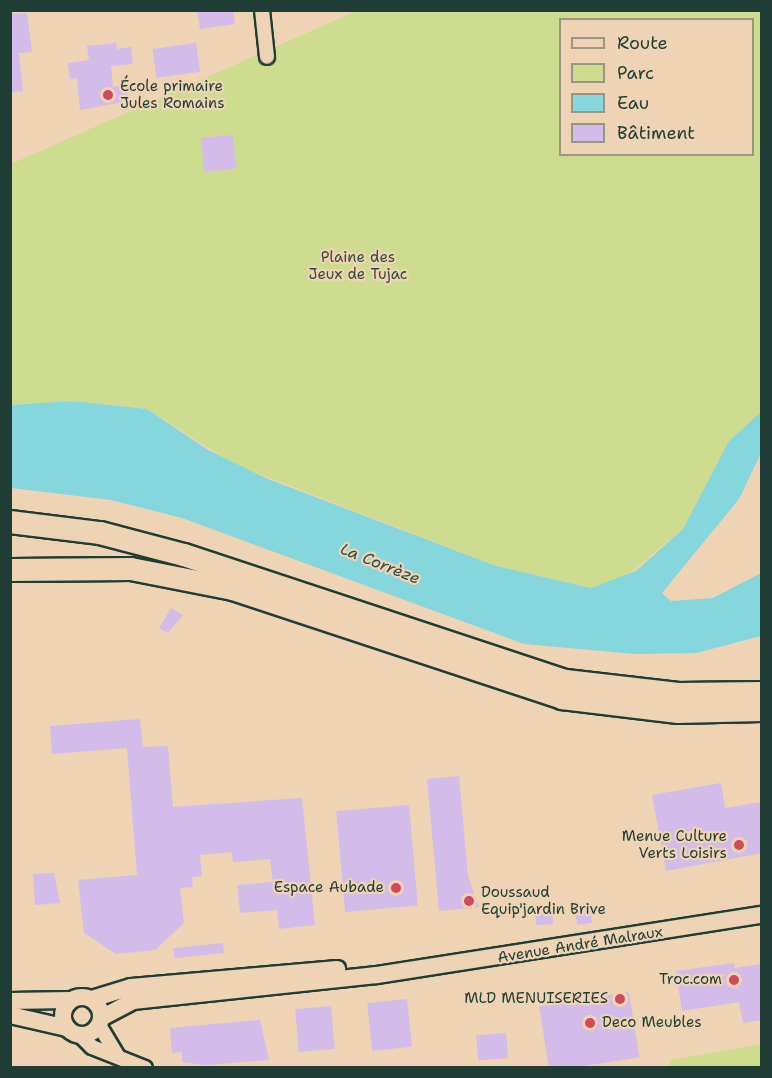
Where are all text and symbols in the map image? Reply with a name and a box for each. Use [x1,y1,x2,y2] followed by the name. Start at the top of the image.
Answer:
[559,18,754,156] legend
[617,31,668,55] text: Route
[617,61,654,85] text: Parc
[120,77,225,112] place label: École primaire Jules Romains
[101,88,115,102] marker: École primaire Jules Romains
[617,91,649,115] text: Eau
[617,121,695,145] text: Bâtiment
[309,248,407,283] park label: Plaine des Jeux de Tujac
[337,539,423,589] water label: La Corrèze
[622,827,727,862] place label: Menue Culture Verts Loisirs
[732,838,746,852] marker: Menue Culture Verts Loisirs
[274,879,384,897] place label: Espace Aubade
[389,881,403,895] marker: Espace Aubade
[481,883,606,918] place label: Doussaud Equip'jardin Brive
[462,894,476,908] marker: Doussaud Equip'jardin Brive
[496,923,664,967] street label: Avenue André Malraux
[659,971,722,989] place label: Troc.com
[727,973,741,987] marker: Troc.com
[464,990,608,1008] place label: MLD MENUISERIES
[613,992,627,1006] marker: MLD MENUISERIES
[602,1014,702,1032] place label: Deco Meubles
[583,1016,597,1030] marker: Deco Meubles

